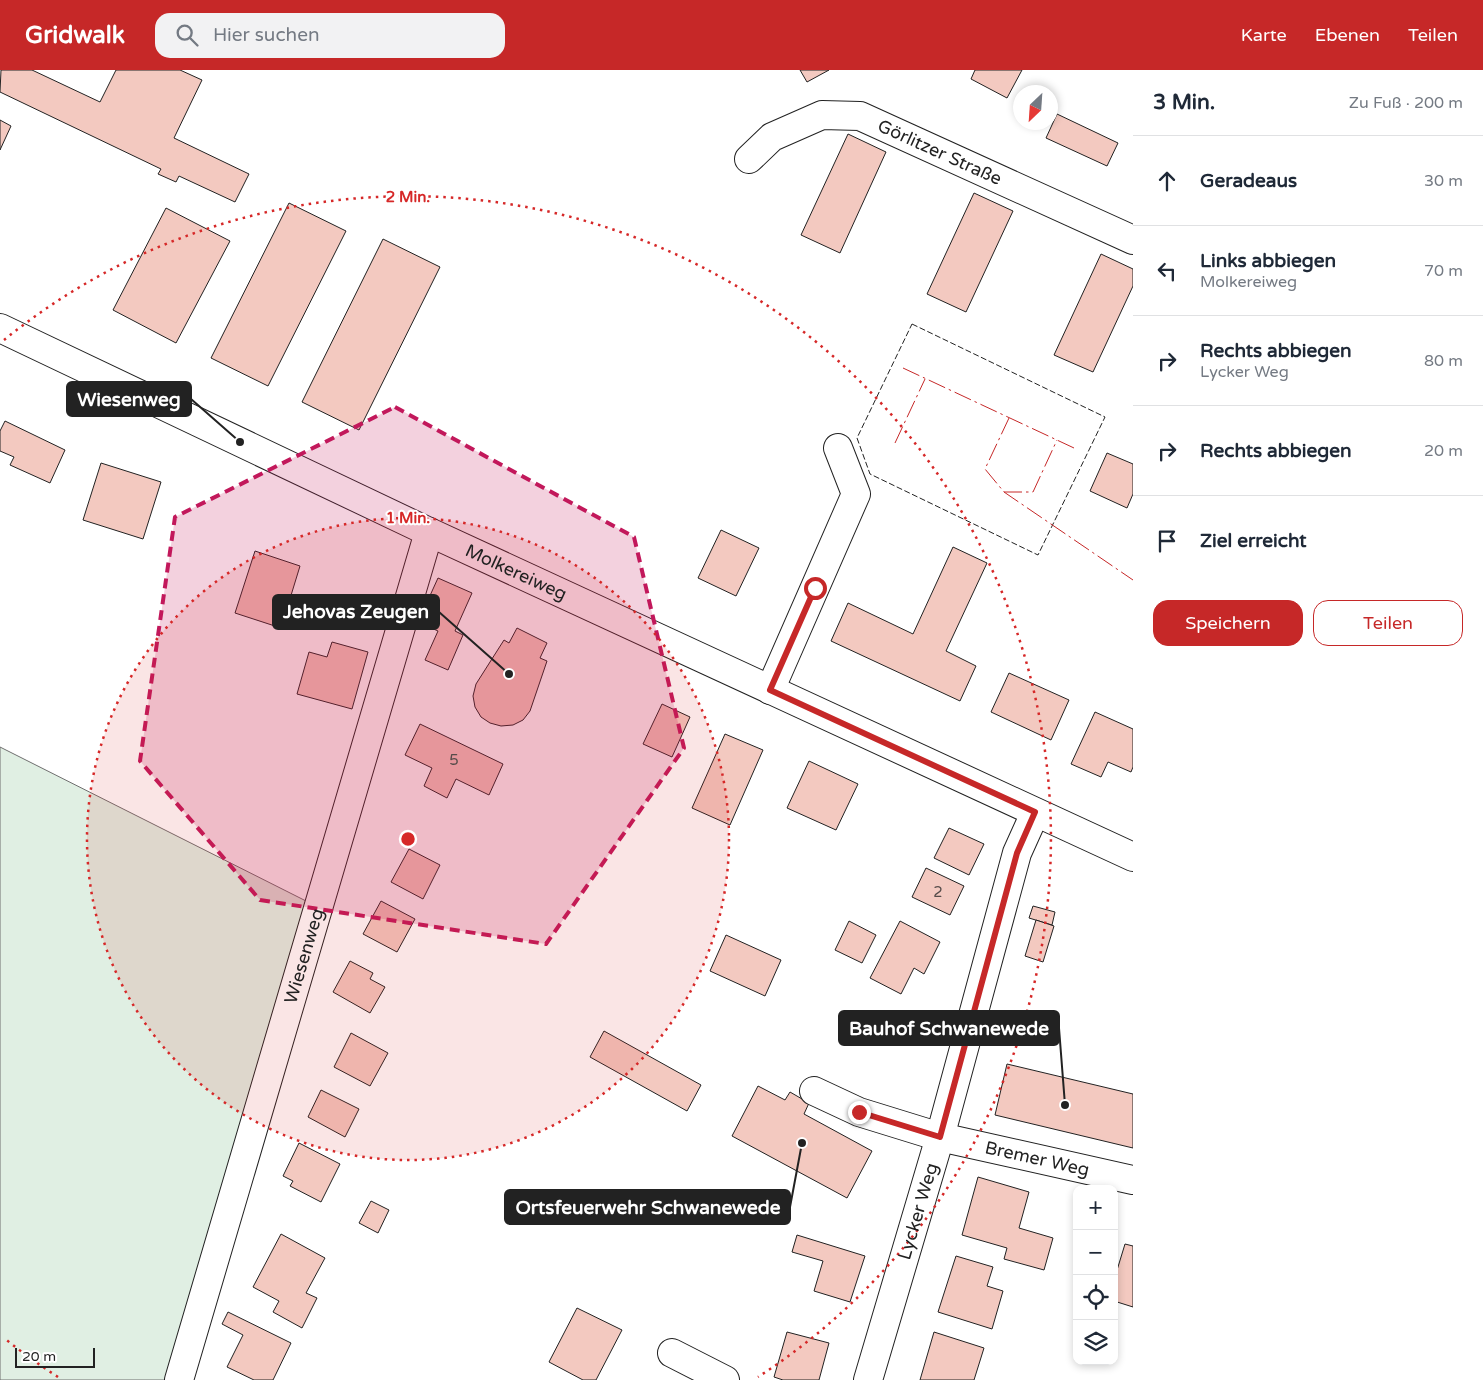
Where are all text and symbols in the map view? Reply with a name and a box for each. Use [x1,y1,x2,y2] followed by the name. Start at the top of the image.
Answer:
[155,13,505,58] search box
[25,21,125,50] text: Gridwalk
[173,21,201,49] icon: search
[213,24,319,46] text: Hier suchen
[1241,24,1287,46] text: Karte
[1315,24,1380,46] text: Ebenen
[1408,24,1458,46] text: Teilen
[1013,85,1058,130] north arrow
[1153,90,1215,115] text: 3 Min.
[1349,93,1463,113] text: Zu Fuß · 200 m
[874,114,1005,190] street label: Görlitzer Straße
[1153,167,1181,195] icon: ahead
[1200,170,1297,192] text: Geradeaus
[1424,171,1463,191] text: 30 m
[386,188,430,206] text: 2 Min.
[1200,250,1336,272] text: Links abbiegen
[1153,257,1181,285] icon: left
[1424,261,1463,281] text: 70 m
[1200,272,1297,292] text: Molkereiweg
[1200,340,1352,362] text: Rechts abbiegen
[1153,347,1181,375] icon: right
[1424,351,1463,371] text: 80 m
[1200,362,1289,382] text: Lycker Weg
[67,382,191,416] callout: Wiesenweg
[77,389,181,412] text: Wiesenweg
[1153,437,1181,465] icon: right
[1200,440,1352,462] text: Rechts abbiegen
[1424,441,1463,461] text: 20 m
[386,509,430,527] text: 1 Min.
[1153,527,1181,555] icon: arrive
[1200,530,1307,552] text: Ziel erreicht
[462,539,570,605] street label: Molkereiweg
[804,577,827,600] route start
[273,595,439,629] callout: Jehovas Zeugen
[1153,600,1303,646] button: Speichern
[1313,600,1463,646] button: Teilen
[282,601,429,624] text: Jehovas Zeugen
[449,751,459,769] house number: 5
[399,830,417,848] centre of rings
[933,883,943,901] house number: 2
[280,906,328,1006] street label: Wiesenweg
[839,1011,1059,1045] callout: Bauhof Schwanewede
[849,1018,1049,1040] text: Bauhof Schwanewede
[848,1101,871,1124] route end
[983,1136,1092,1181] street label: Bremer Weg
[893,1160,943,1262] street label: Lycker Weg
[1073,1185,1118,1365] map controls
[1073,1185,1118,1230] button: +
[505,1190,790,1224] callout: Ortsfeuerwehr Schwanewede
[516,1197,781,1219] text: Ortsfeuerwehr Schwanewede
[1073,1230,1118,1275] button: −
[1073,1275,1118,1320] button: locate
[1073,1320,1118,1365] button: layers
[15,1345,95,1368] scale bar
[22,1348,56,1365] text: 20 m

